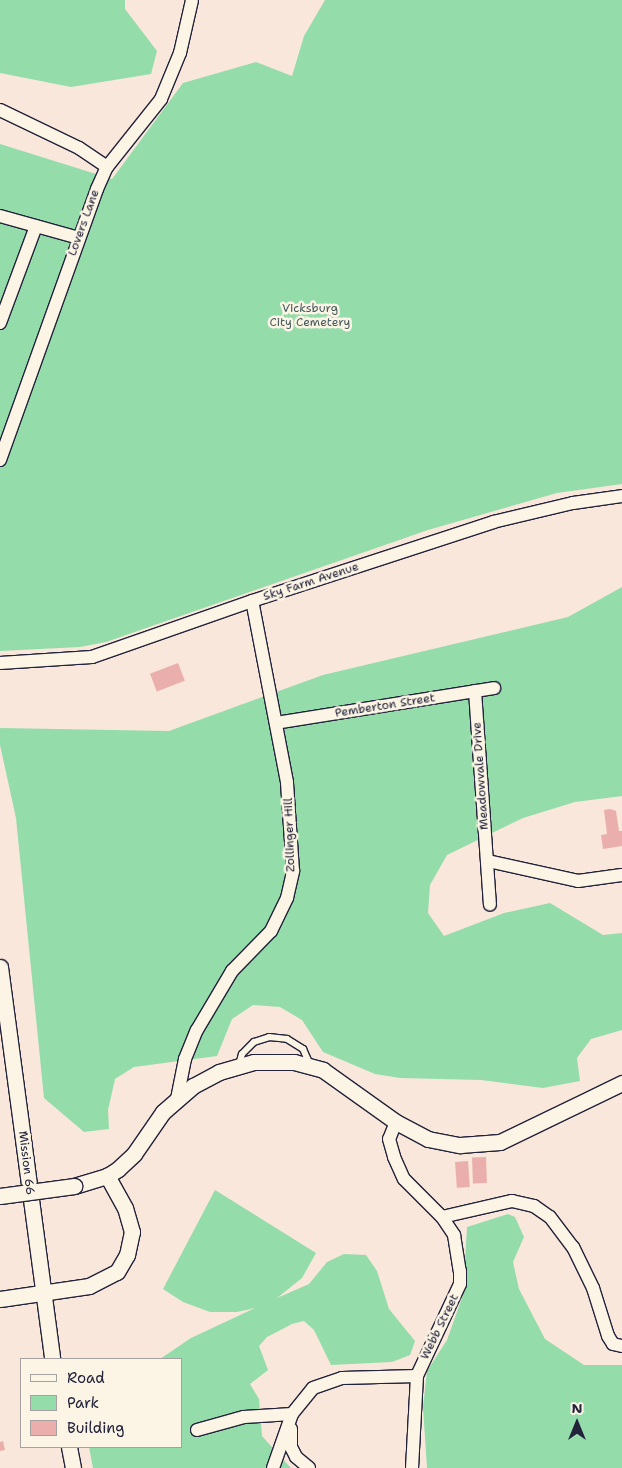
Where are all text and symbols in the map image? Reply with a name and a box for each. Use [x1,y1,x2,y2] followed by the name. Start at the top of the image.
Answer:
[65,188,103,258] street label: Lovers Lane
[270,302,350,330] park label: Vicksburg City Cemetery
[261,560,361,604] street label: Sky Farm Avenue
[334,691,436,721] street label: Pemberton Street
[470,722,492,830] street label: Meadowvale Drive
[282,798,298,872] street label: Zollinger Hill
[15,1130,37,1196] street label: Mission 66
[418,1292,462,1362] street label: Webb Street
[20,1358,182,1448] legend
[67,1368,105,1388] text: Road
[67,1393,99,1413] text: Park
[552,1398,602,1448] north arrow
[571,1399,583,1417] text: N
[67,1418,124,1438] text: Building

